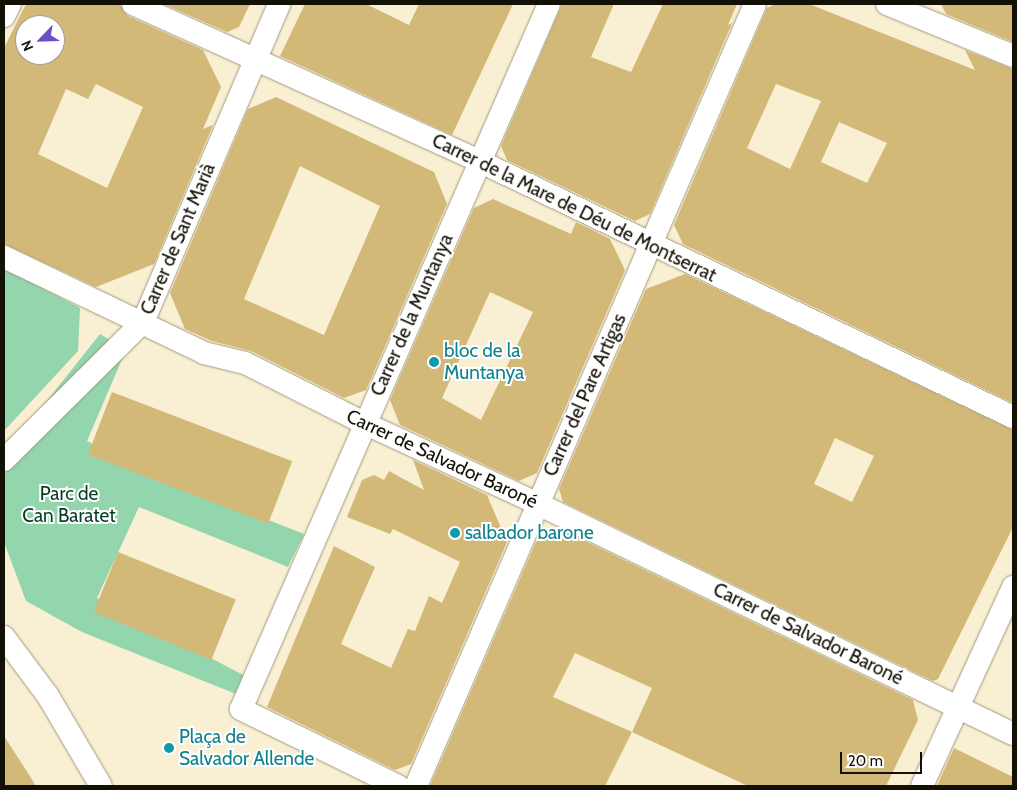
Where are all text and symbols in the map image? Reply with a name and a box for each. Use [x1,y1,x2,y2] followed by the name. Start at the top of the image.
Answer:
[15,15,65,65] north arrow
[17,38,37,54] text: N
[428,129,720,287] street label: Carrer de la Mare de Déu de Montserrat
[136,160,220,318] street label: Carrer de Sant Marià
[366,230,458,400] street label: Carrer de la Muntanya
[539,310,631,480] street label: Carrer del Pare Artigas
[444,340,524,384] place label: bloc de la Muntanya
[428,356,440,368] marker: bloc de la Muntanya
[343,405,541,513] street label: Carrer de Salvador Baroné
[22,483,116,527] park label: Parc de Can Baratet
[465,522,594,544] place label: salbador barone
[449,527,461,539] marker: salbador barone
[709,578,907,690] street label: Carrer de Salvador Baroné
[179,726,314,770] place label: Plaça de Salvador Allende
[163,742,175,754] marker: Plaça de Salvador Allende
[842,742,924,774] scale bar
[848,752,883,770] text: 20 m

